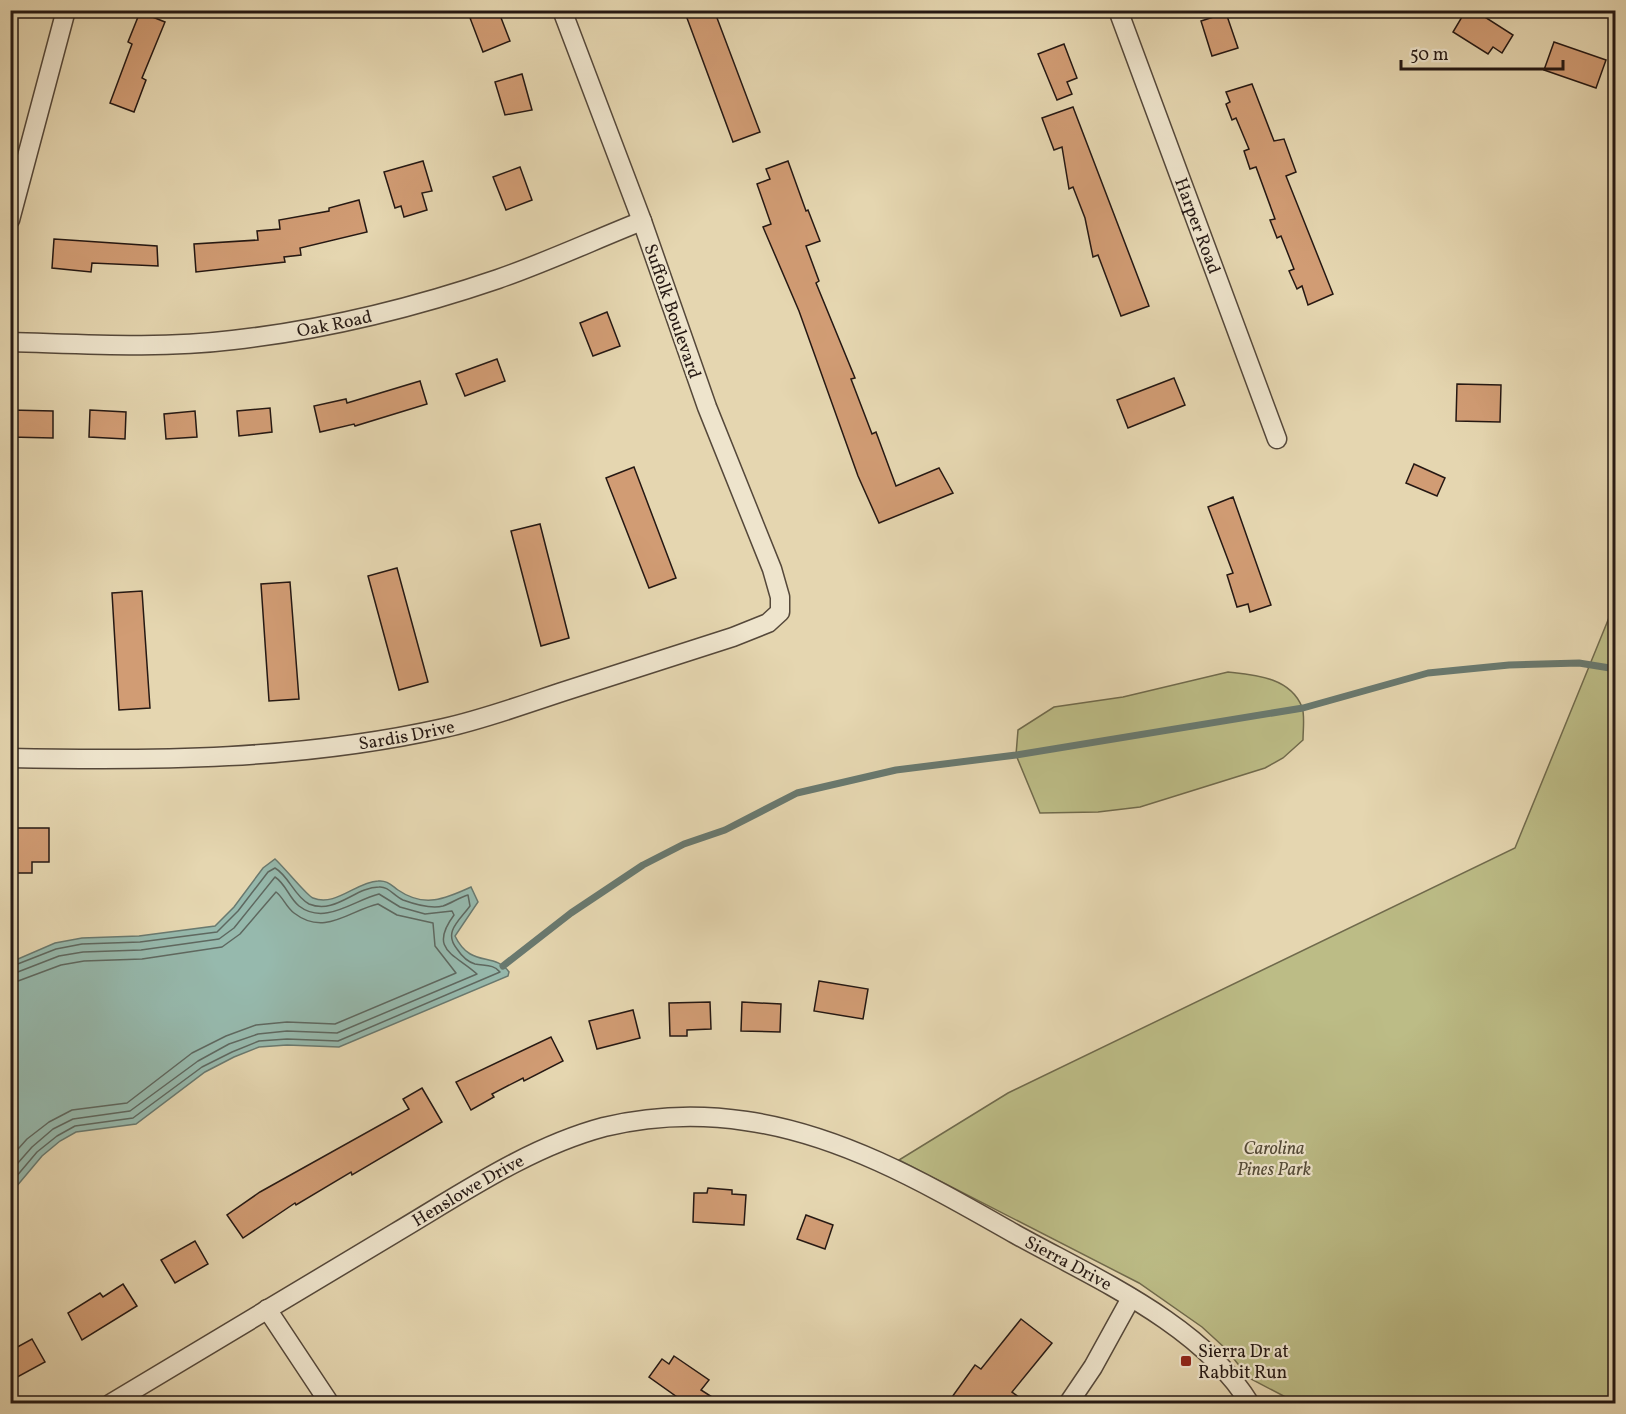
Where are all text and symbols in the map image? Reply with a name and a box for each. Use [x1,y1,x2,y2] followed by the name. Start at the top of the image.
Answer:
[1401,33,1563,71] scale bar
[1410,43,1449,68] text: 50 m
[1167,175,1226,278] street label: Harper Road
[637,241,706,382] street label: Suffolk Boulevard
[295,305,375,345] street label: Oak Road
[357,715,457,757] street label: Sardis Drive
[1237,1137,1311,1183] park label: Carolina Pines Park
[408,1149,529,1234] street label: Henslowe Drive
[1020,1231,1116,1298] street label: Sierra Drive
[1198,1340,1289,1386] place label: Sierra Dr at Rabbit Run
[1179,1354,1193,1368] marker: Sierra Dr at Rabbit Run

